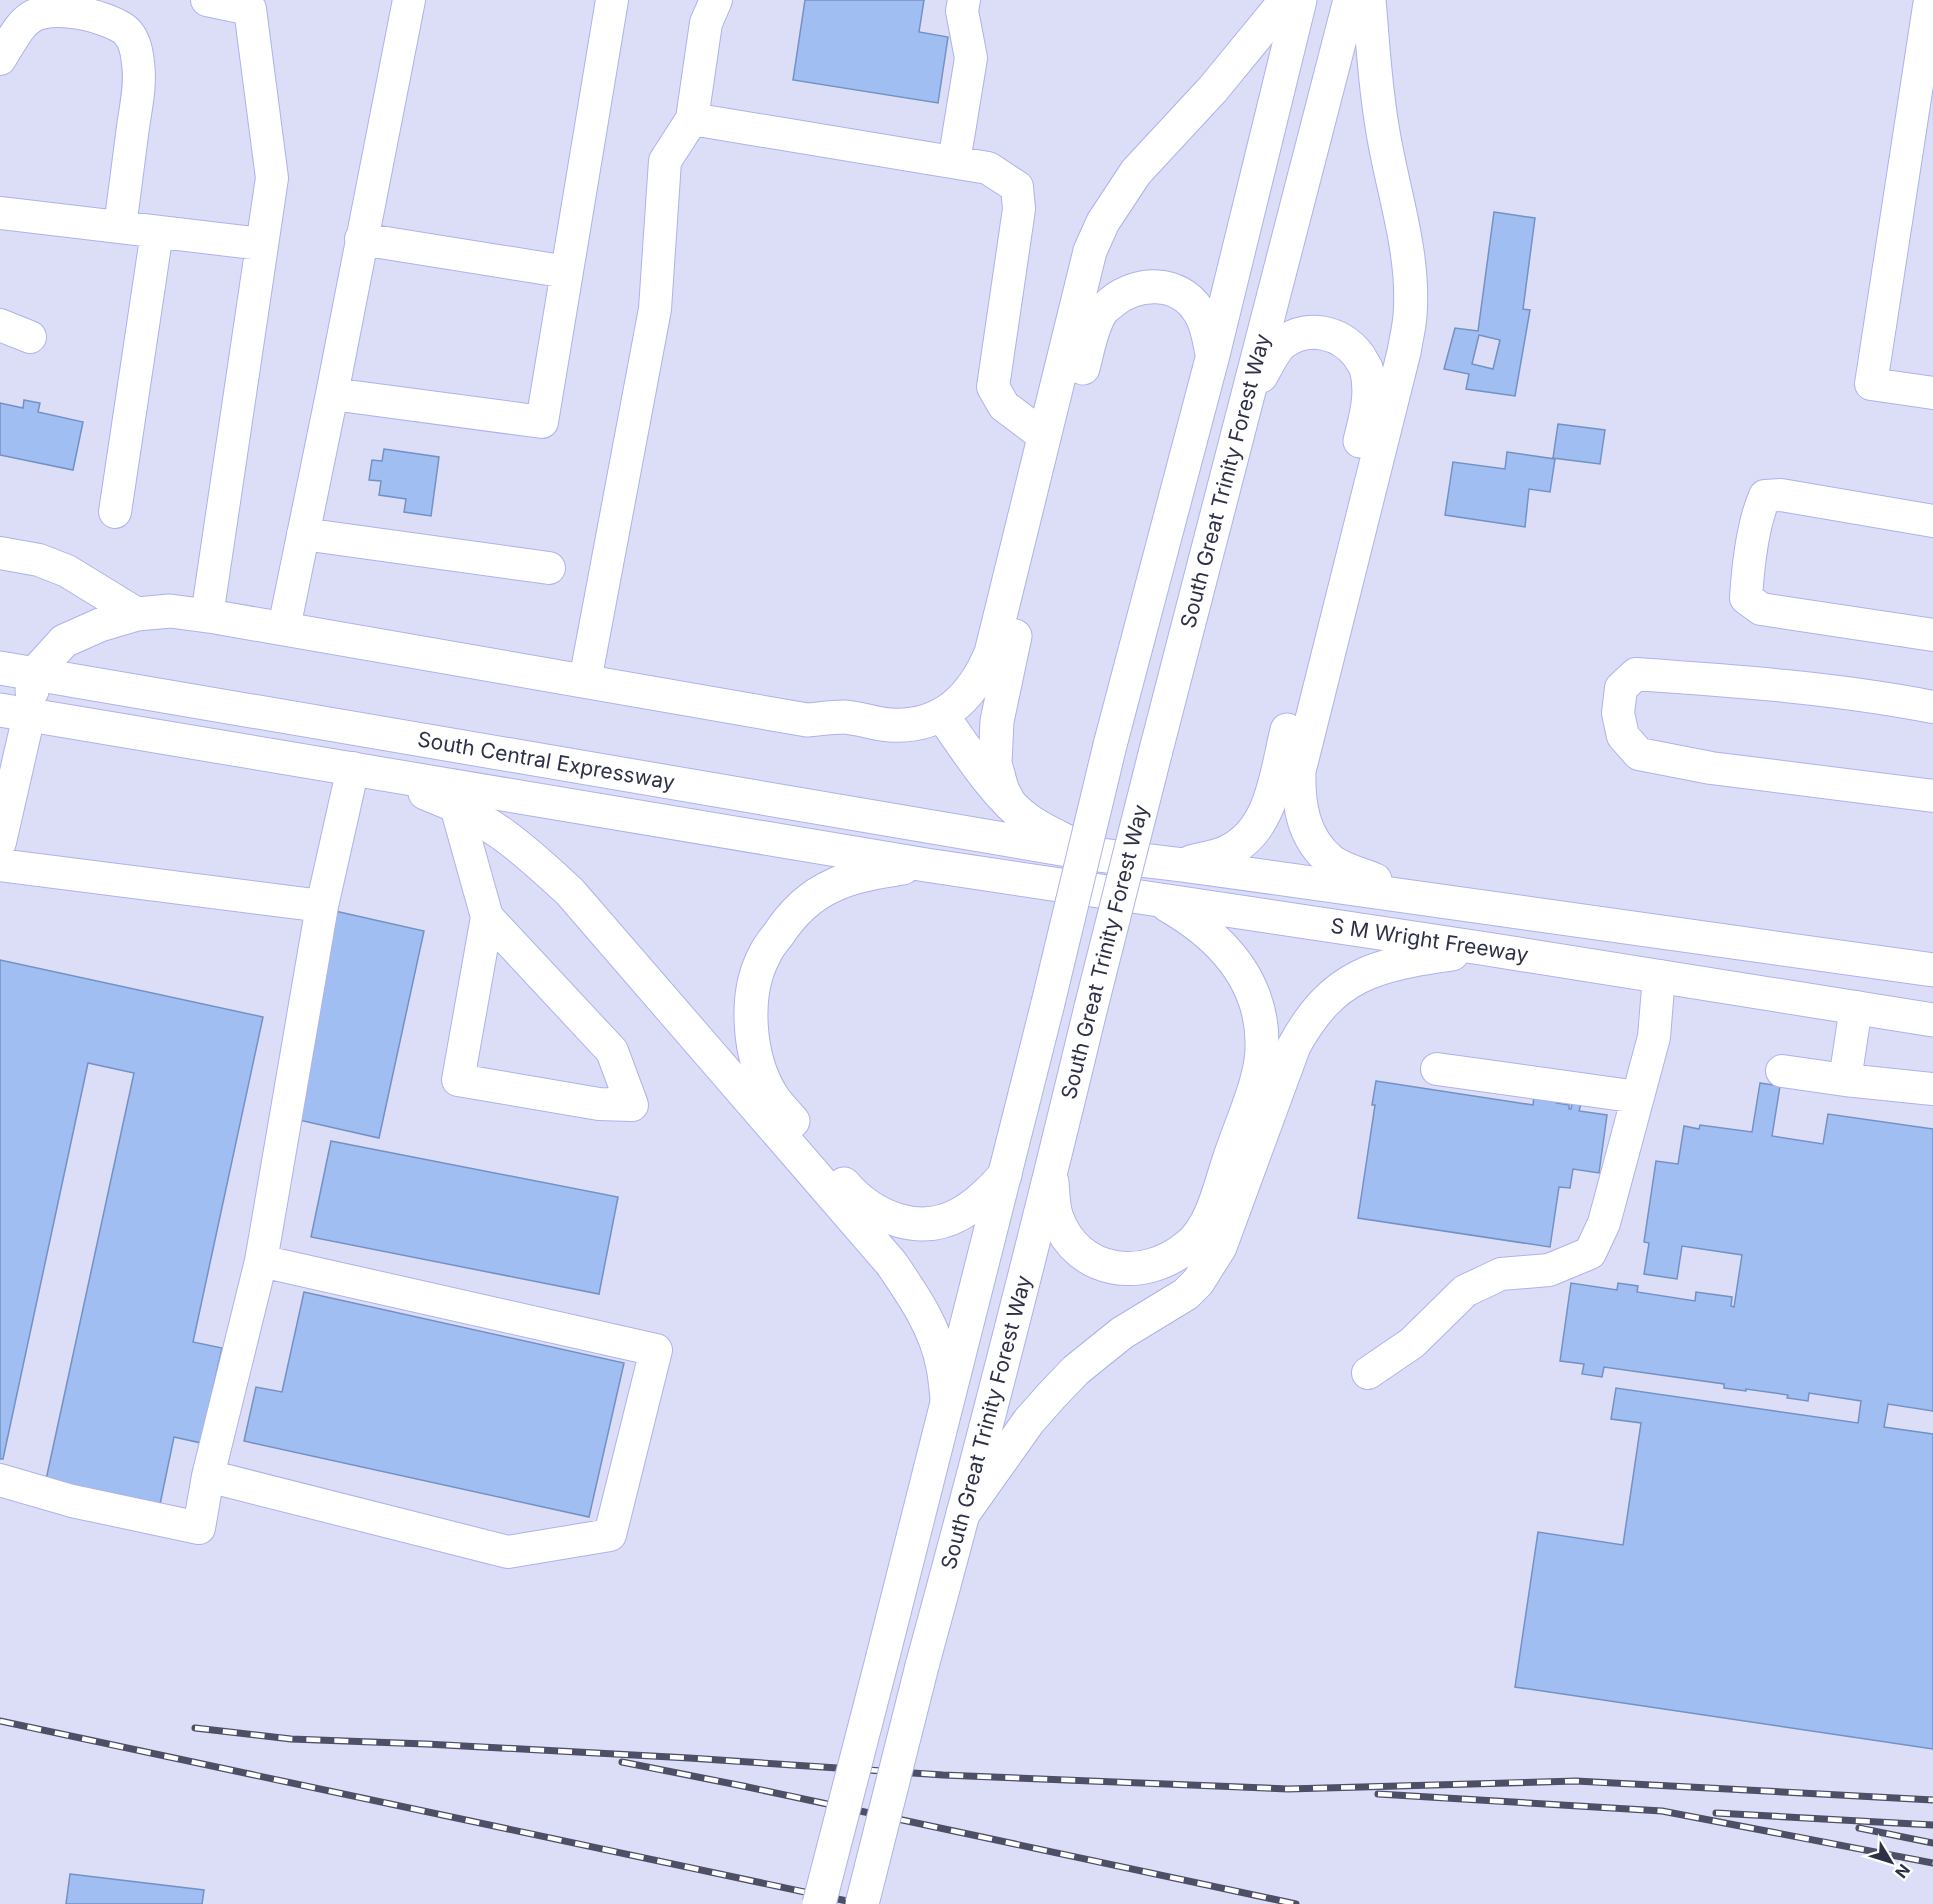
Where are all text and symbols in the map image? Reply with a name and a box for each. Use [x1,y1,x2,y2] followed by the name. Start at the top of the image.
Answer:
[1175,331,1275,631] street label: South Great Trinity Forest Way
[416,726,677,795] street label: South Central Expressway
[1056,802,1153,1102] street label: South Great Trinity Forest Way
[1329,913,1530,967] street label: S M Wright Freeway
[936,1272,1036,1572] street label: South Great Trinity Forest Way
[1861,1832,1921,1892] north arrow
[1891,1860,1914,1882] text: N

